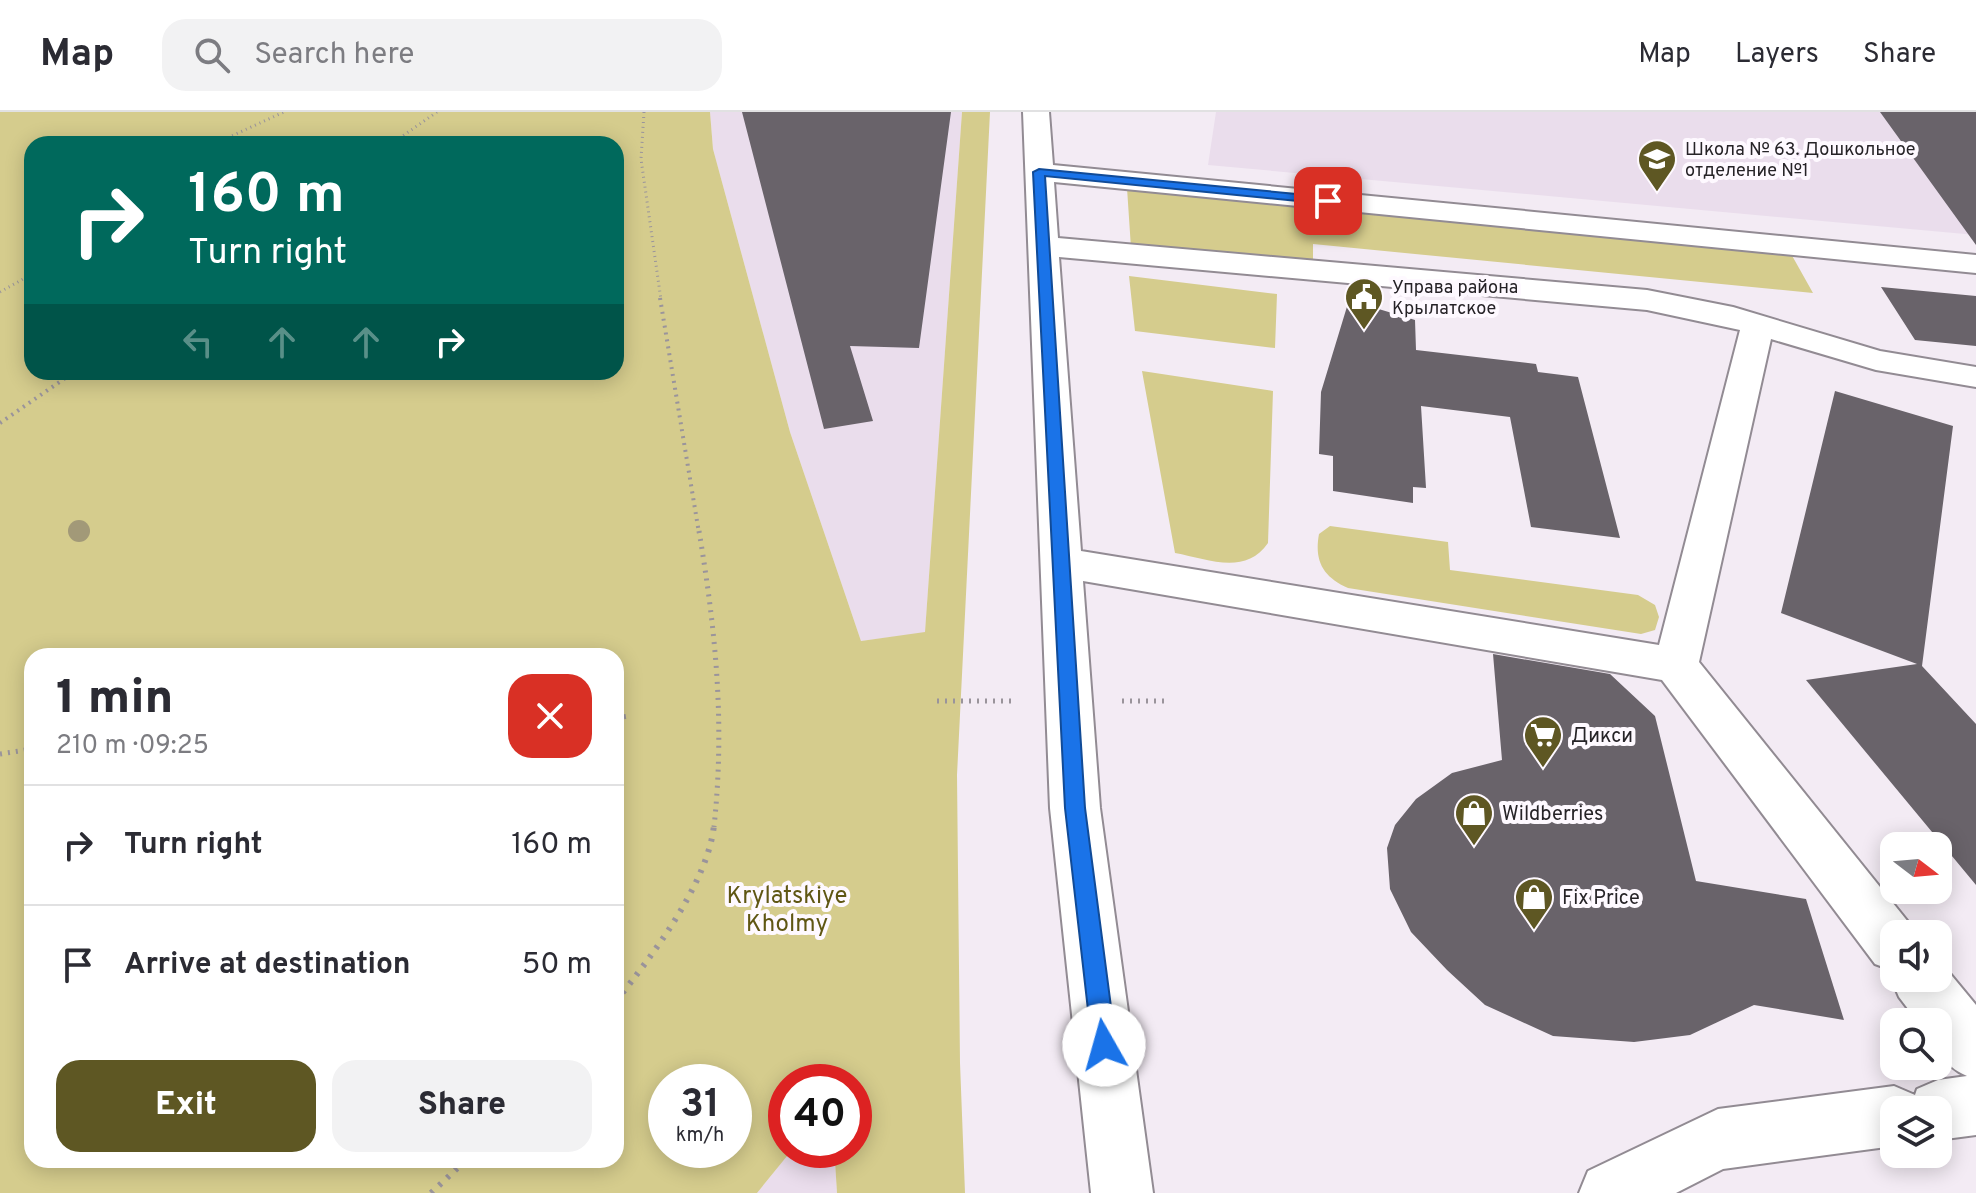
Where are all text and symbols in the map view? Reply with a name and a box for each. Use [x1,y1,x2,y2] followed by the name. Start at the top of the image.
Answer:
[162,19,722,91] search box
[40,31,114,80] text: Map
[190,33,234,77] icon: search
[254,37,414,74] text: Search here
[1638,37,1691,73] text: Map
[1735,37,1819,73] text: Layers
[1863,37,1936,73] text: Share
[1636,138,1678,193] school or university icon: Школа № 63. Дошкольное отделение №1
[1685,139,1916,183] place label: Школа № 63. Дошкольное отделение №1
[188,162,345,232] text: 160 m
[1294,167,1362,235] pin
[56,168,160,272] icon: right
[1306,179,1350,223] icon: arrive
[188,231,347,277] text: Turn right
[1343,276,1385,331] public building icon: Управа района Крылатское
[1392,277,1518,321] place label: Управа района Крылатское
[176,320,220,364] icon: left
[260,320,304,364] icon: ahead
[344,320,388,364] icon: ahead
[428,320,472,364] icon: right
[56,670,173,730] text: 1 min
[508,674,592,758] button: close
[1522,714,1564,769] supermarket icon: Дикси
[1571,724,1633,750] place label: Дикси
[56,730,209,763] text: 210 m · 09:25
[1453,792,1495,847] shop icon: Wildberries
[1502,802,1603,828] place label: Wildberries
[56,823,100,867] icon: right
[124,827,262,864] text: Turn right
[511,827,592,864] text: 160 m
[1880,832,1952,904] north arrow
[1880,832,1952,1168] map controls
[1513,876,1555,931] shop icon: Fix Price
[726,882,848,940] park label: Krylatskiye Kholmy
[1562,886,1640,912] place label: Fix Price
[1880,920,1952,992] button: sound
[56,943,100,987] icon: arrive
[124,947,410,984] text: Arrive at destination
[522,947,592,984] text: 50 m
[1062,1003,1146,1087] position arrow
[1880,1008,1952,1080] button: search
[56,1060,316,1152] button: Exit
[332,1060,592,1152] button: Share
[768,1064,872,1168] speed limit sign: 40
[680,1081,720,1131] text: 31
[1880,1096,1952,1168] button: layers
[676,1123,724,1149] text: km/h

